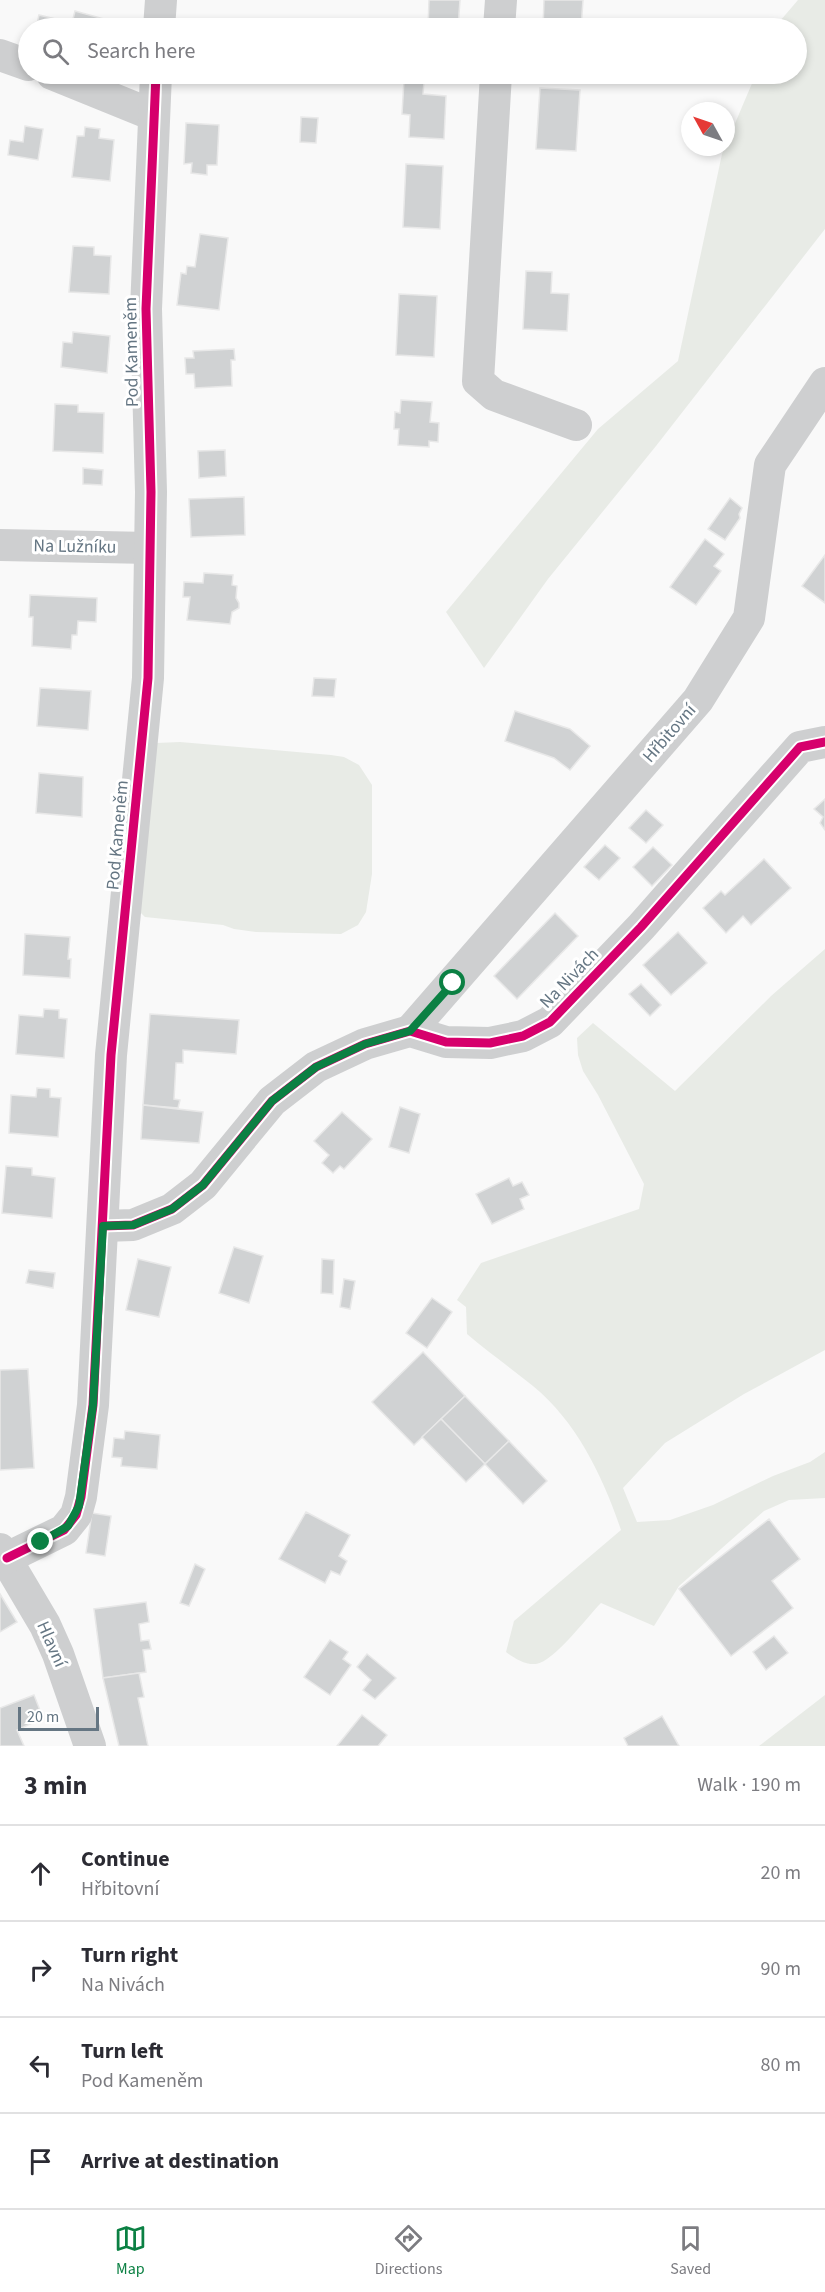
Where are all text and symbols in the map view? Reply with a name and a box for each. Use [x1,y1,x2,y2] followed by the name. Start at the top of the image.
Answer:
[18,18,807,84] search box
[39,35,72,68] icon: search
[87,35,195,67] text: Search here
[681,102,735,156] north arrow
[118,297,145,407] street label: Pod Kameněm
[33,533,117,560] street label: Na Lužníku
[637,698,702,768] street label: Hřbitovní
[100,779,135,891] street label: Pod Kameněm
[534,943,605,1014] street label: Na Nivách
[439,969,465,995] route start
[27,1528,53,1554] route end
[30,1617,73,1672] street label: Hlavní
[18,1704,99,1732] scale bar
[27,1706,59,1728] text: 20 m
[24,1767,87,1804] text: 3 min
[697,1771,801,1799] text: Walk · 190 m
[81,1843,170,1875] text: Continue
[24,1857,57,1890] icon: ahead
[761,1859,801,1887] text: 20 m
[81,1875,159,1903] text: Hřbitovní
[81,1939,178,1971] text: Turn right
[24,1953,57,1986] icon: right
[761,1955,801,1983] text: 90 m
[81,1971,165,1999] text: Na Nivách
[81,2035,163,2067] text: Turn left
[24,2049,57,2082] icon: left
[761,2051,801,2079] text: 80 m
[81,2067,203,2095] text: Pod Kameněm
[24,2145,57,2178] icon: arrive
[81,2145,279,2177] text: Arrive at destination
[114,2222,147,2280] tab: Map
[375,2222,442,2280] tab: Directions
[670,2222,711,2280] tab: Saved

